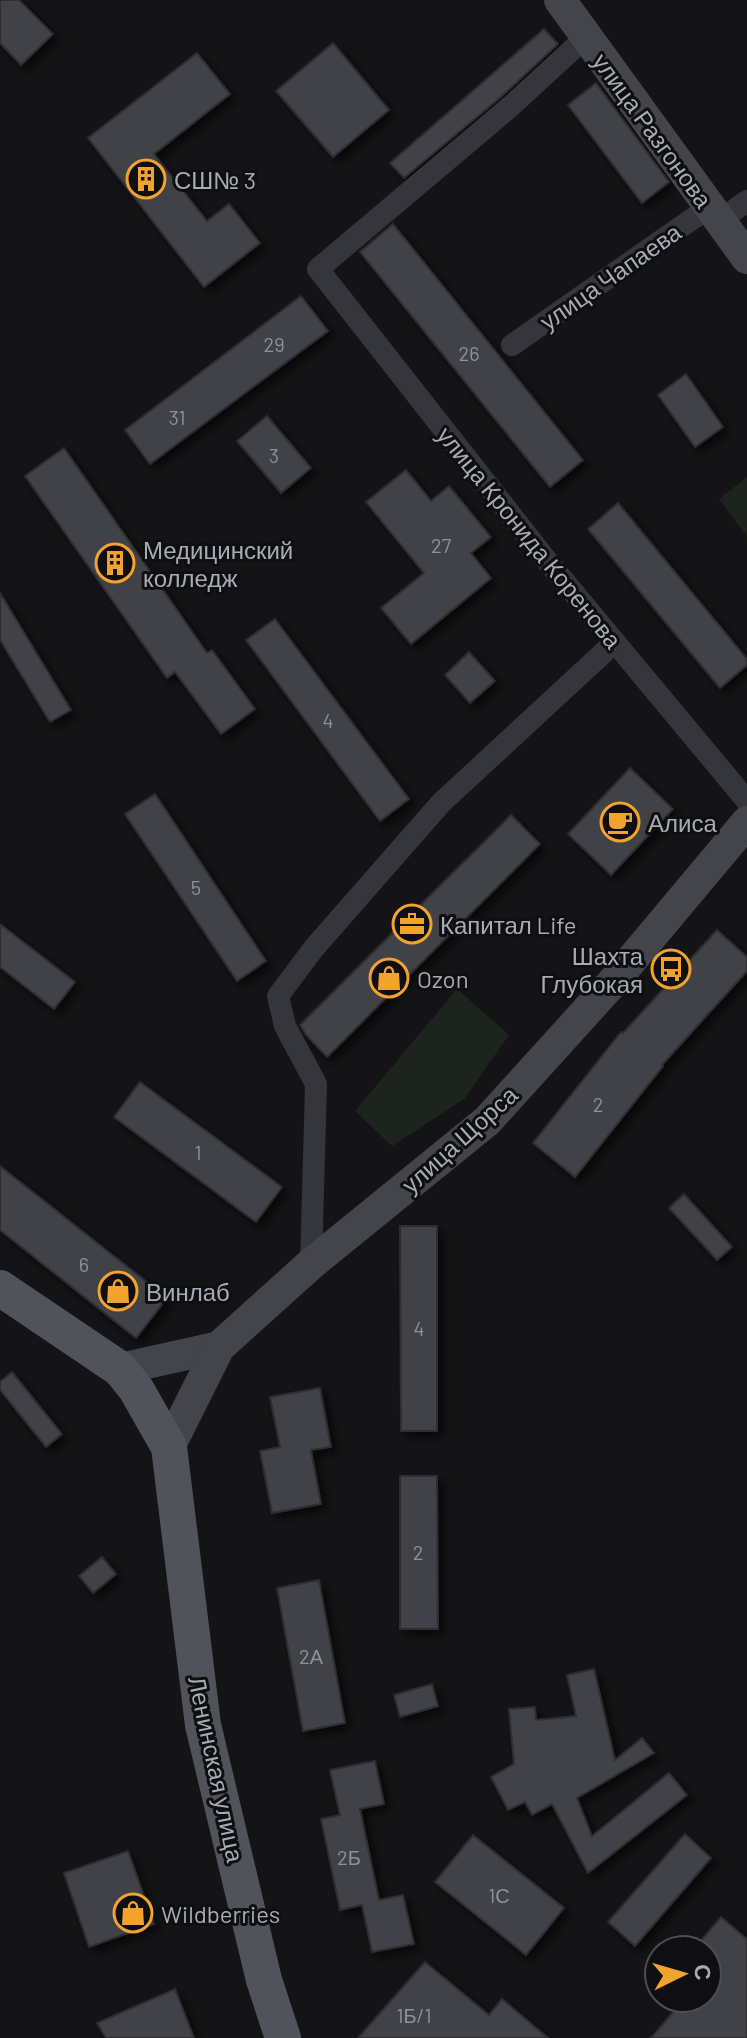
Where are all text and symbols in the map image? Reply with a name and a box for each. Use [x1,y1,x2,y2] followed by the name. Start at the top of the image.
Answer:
[587,47,719,214] street label: улица Разгонова
[125,158,167,200] building icon: СШ№ 3
[174,165,256,194] place label: СШ№ 3
[534,216,687,335] street label: улица Чапаева
[263,332,285,356] house number: 29
[458,341,480,365] house number: 26
[168,405,186,429] house number: 31
[432,420,629,654] street label: улица Кронида Коренова
[269,443,279,467] house number: 3
[431,533,452,557] house number: 27
[143,535,293,592] place label: Медицинский колледж
[94,542,136,584] building icon: Медицинский колледж
[322,708,334,732] house number: 4
[599,801,641,843] cafe icon: Алиса
[648,808,717,837] place label: Алиса
[191,875,201,899] house number: 5
[391,903,433,945] office icon: Капитал Life
[440,910,577,939] place label: Капитал Life
[541,941,644,998] place label: Шахта Глубокая
[650,948,692,990] bus stop icon: Шахта Глубокая
[368,957,410,999] shop icon: Ozon
[417,964,469,993] place label: Ozon
[395,1079,523,1198] street label: улица Щорса
[593,1092,603,1116] house number: 2
[195,1140,202,1164] house number: 1
[79,1252,89,1276] house number: 6
[97,1270,139,1312] shop icon: Винлаб
[146,1277,230,1306] place label: Винлаб
[413,1316,425,1340] house number: 4
[413,1540,423,1564] house number: 2
[299,1644,324,1668] house number: 2А
[183,1673,251,1865] street label: Ленинская улица
[337,1845,361,1869] house number: 2Б
[488,1883,510,1907] house number: 1С
[112,1892,154,1934] shop icon: Wildberries
[161,1899,280,1928] place label: Wildberries
[643,1934,723,2014] north arrow
[690,1963,718,1981] text: С
[396,2003,432,2027] house number: 1Б/1

